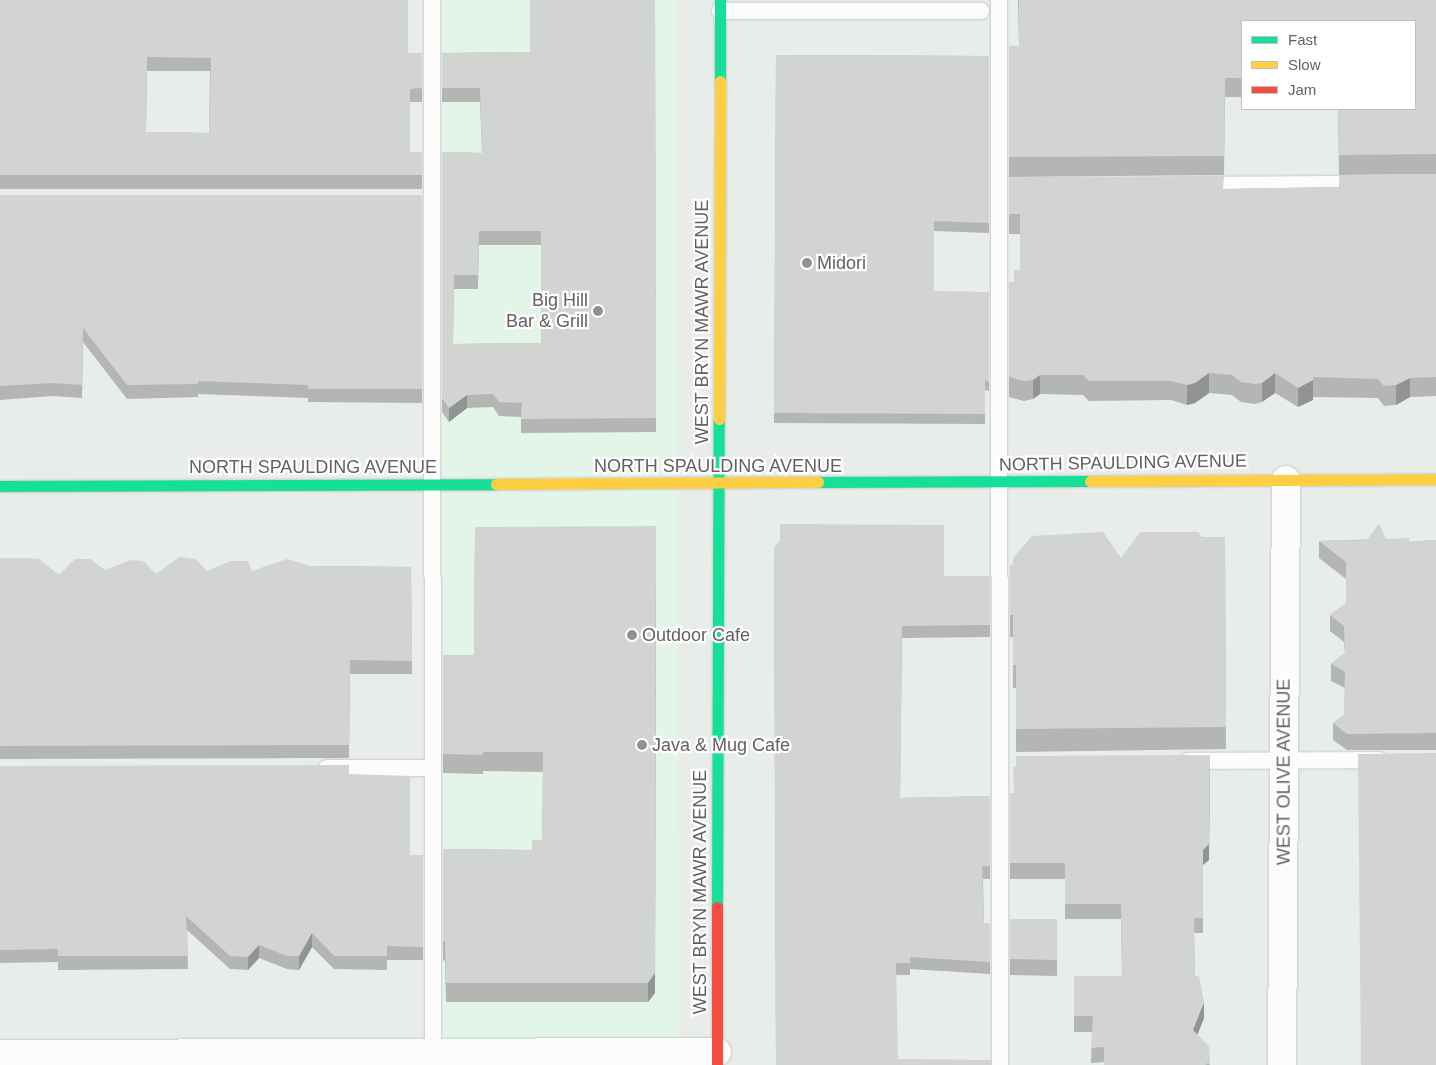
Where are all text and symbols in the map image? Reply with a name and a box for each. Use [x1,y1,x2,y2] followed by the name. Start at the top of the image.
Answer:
[1241,20,1416,110] legend
[1288,31,1317,48] text: Fast
[1288,56,1321,73] text: Slow
[1288,81,1316,98] text: Jam
[691,199,713,445] street label: WEST BRYN MAWR AVENUE
[817,252,866,274] place label: Midori
[801,257,813,269] marker: Midori
[506,290,588,332] place label: Big Hill Bar & Grill
[592,305,604,317] marker: Big Hill Bar & Grill
[998,450,1248,476] street label: NORTH SPAULDING AVENUE
[593,455,843,477] street label: NORTH SPAULDING AVENUE
[188,456,438,478] street label: NORTH SPAULDING AVENUE
[642,624,750,646] place label: Outdoor Cafe
[626,629,638,641] marker: Outdoor Cafe
[1273,678,1295,866] street label: WEST OLIVE AVENUE
[652,734,790,756] place label: Java & Mug Cafe
[636,739,648,751] marker: Java & Mug Cafe
[689,769,711,1015] street label: WEST BRYN MAWR AVENUE

